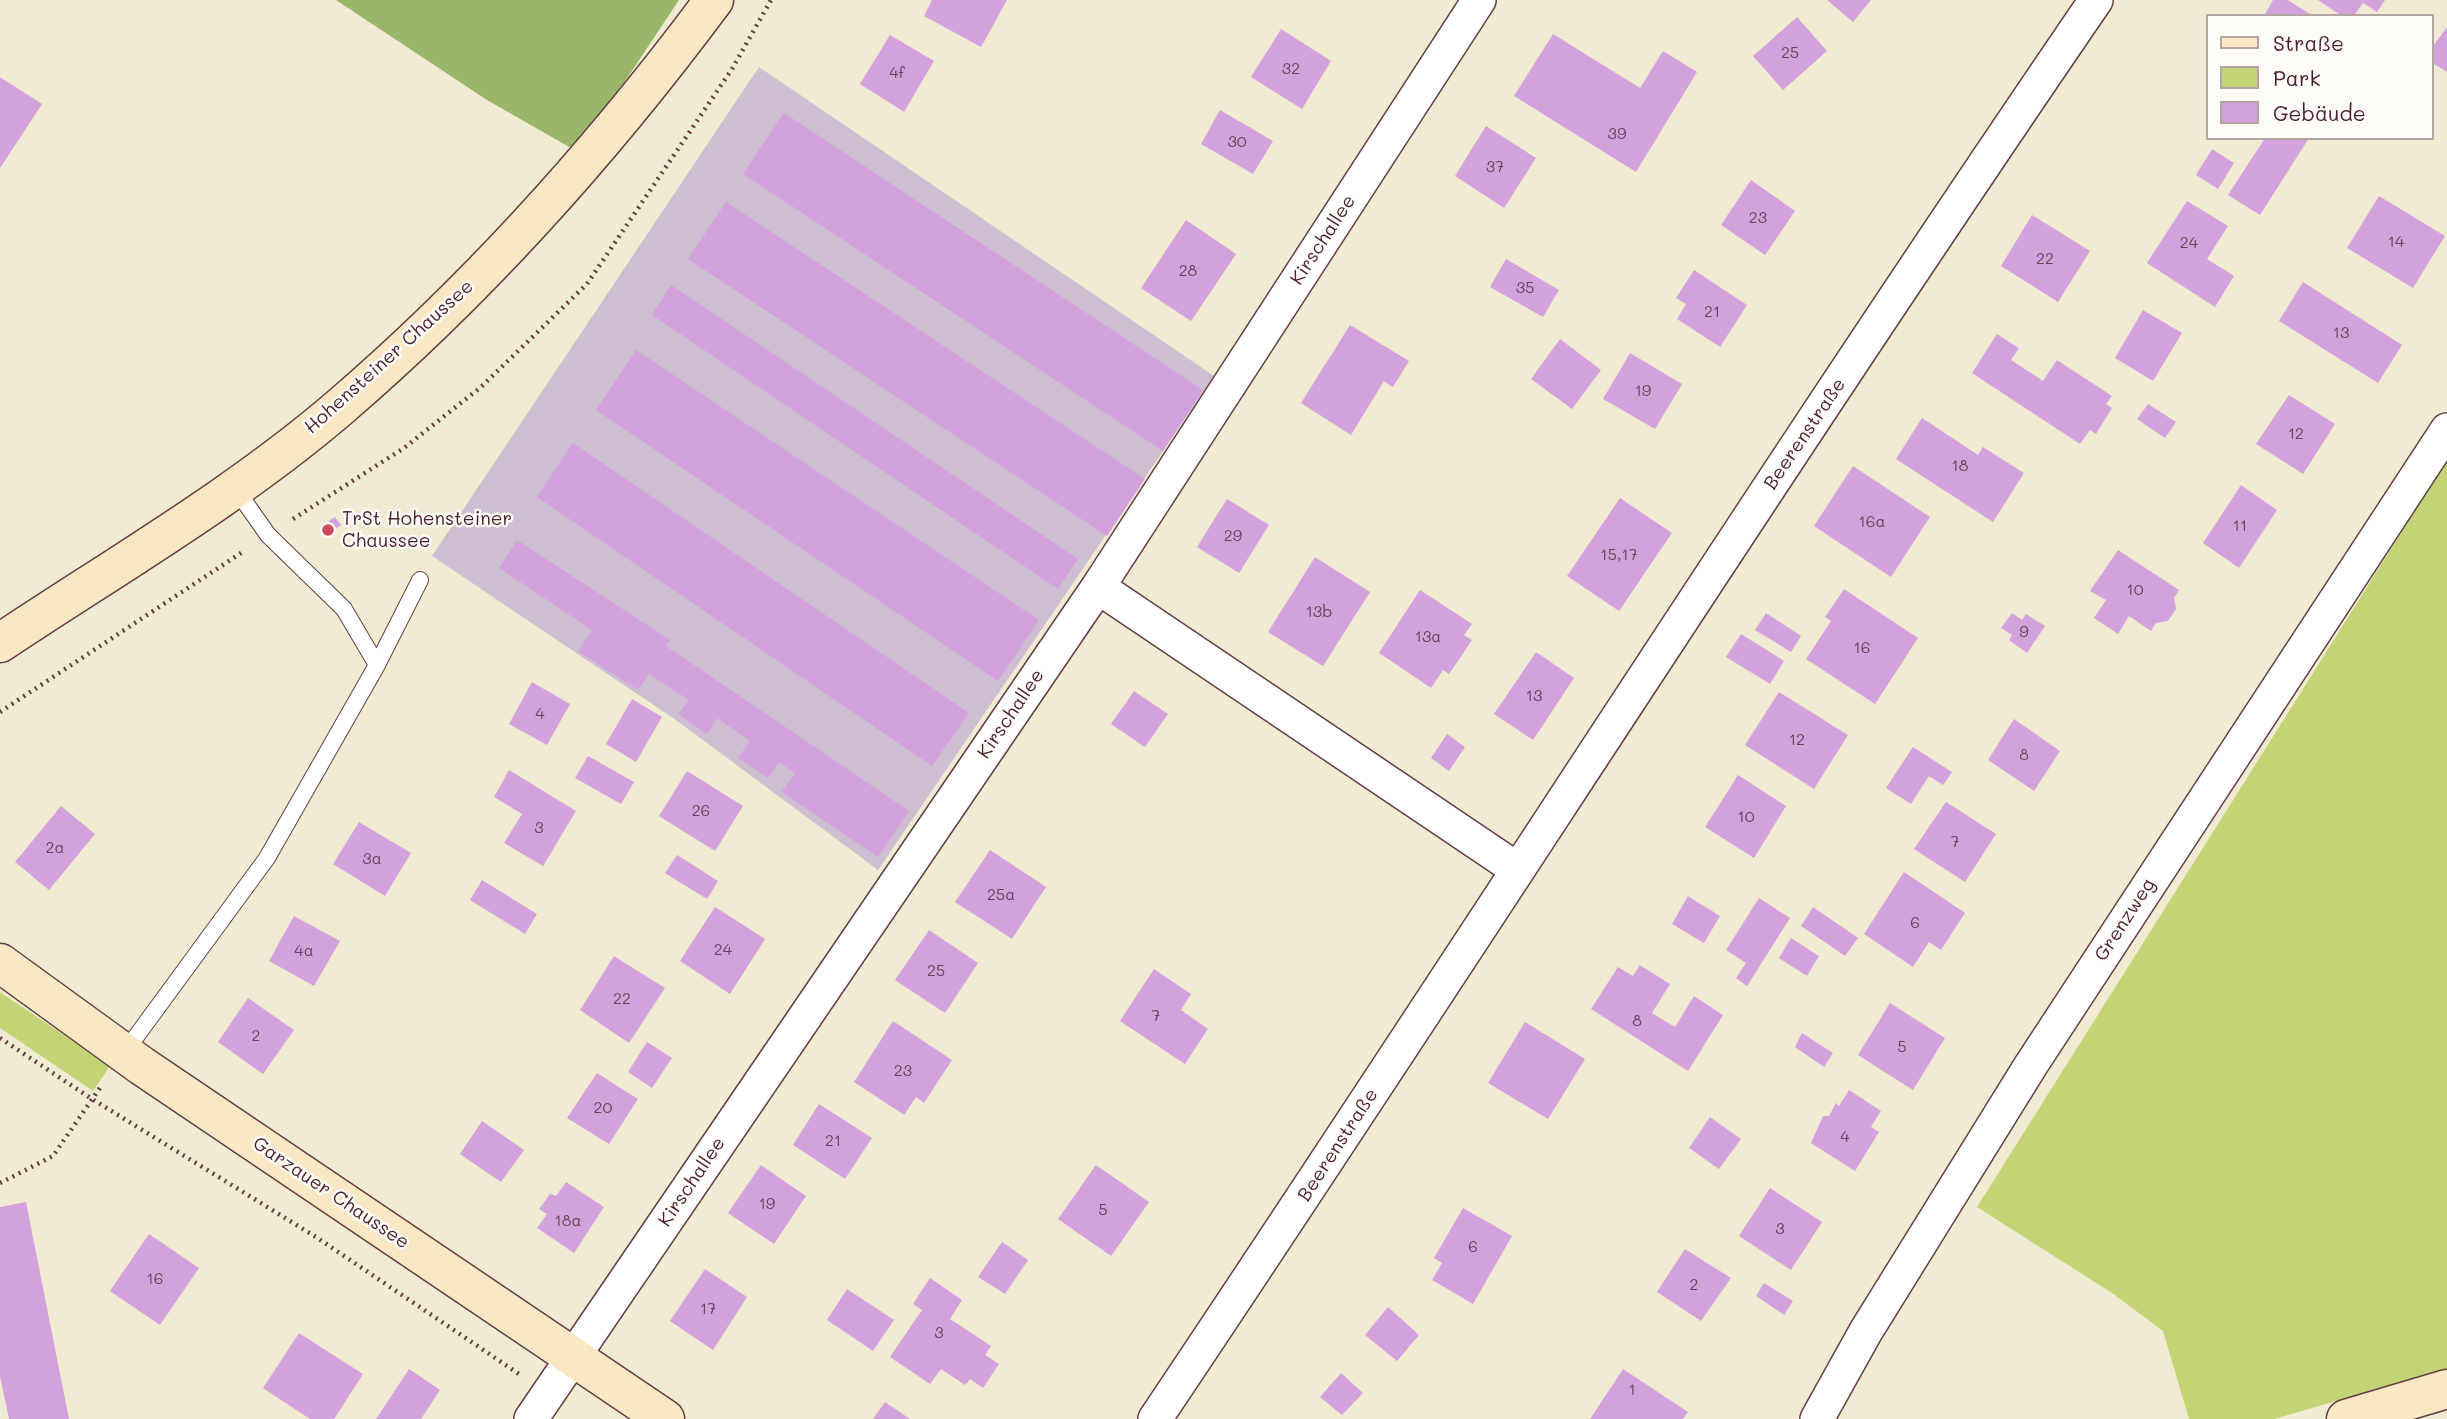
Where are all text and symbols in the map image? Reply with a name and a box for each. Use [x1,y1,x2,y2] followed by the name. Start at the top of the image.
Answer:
[2206,14,2433,140] legend
[2273,29,2344,56] text: Straße
[1781,43,1799,63] house number: 25
[1282,59,1300,79] house number: 32
[889,63,905,83] house number: 4f
[2273,64,2321,91] text: Park
[2273,99,2366,126] text: Gebäude
[1608,124,1626,144] house number: 39
[1227,132,1247,152] house number: 30
[1486,157,1504,177] house number: 37
[1285,191,1361,289] street label: Kirschallee
[1749,208,1767,228] house number: 23
[2388,232,2404,252] house number: 14
[2180,233,2198,253] house number: 24
[2036,249,2054,269] house number: 22
[1179,261,1197,281] house number: 28
[300,275,478,439] street label: Hohensteiner Chaussee
[1516,278,1534,298] house number: 35
[1704,302,1720,322] house number: 21
[2333,323,2349,343] house number: 13
[1759,374,1851,494] street label: Beerenstraße
[1635,381,1651,401] house number: 19
[2288,424,2304,444] house number: 12
[1952,456,1968,476] house number: 18
[342,508,512,552] place label: TrSt Hohensteiner Chaussee
[1859,512,1885,532] house number: 16a
[2233,516,2247,536] house number: 11
[320,522,336,538] marker: TrSt Hohensteiner Chaussee
[1224,526,1242,546] house number: 29
[1600,545,1638,565] house number: 15,17
[2126,580,2144,600] house number: 10
[1306,602,1332,622] house number: 13b
[2019,622,2029,642] house number: 9
[1415,627,1441,647] house number: 13a
[1854,638,1870,658] house number: 16
[973,665,1049,763] street label: Kirschallee
[1526,686,1542,706] house number: 13
[535,704,545,724] house number: 4
[1789,730,1805,750] house number: 12
[2019,745,2029,765] house number: 8
[692,801,710,821] house number: 26
[1737,807,1755,827] house number: 10
[534,818,544,838] house number: 3
[1951,832,1959,852] house number: 7
[46,838,64,858] house number: 2a
[362,849,382,869] house number: 3a
[2090,874,2160,966] street label: Grenzweg
[987,885,1015,905] house number: 25a
[1910,913,1920,933] house number: 6
[714,940,732,960] house number: 24
[294,941,314,961] house number: 4a
[927,961,945,981] house number: 25
[613,989,631,1009] house number: 22
[1152,1006,1160,1026] house number: 7
[1632,1011,1642,1031] house number: 8
[252,1026,260,1046] house number: 2
[1897,1037,1907,1057] house number: 5
[894,1061,912,1081] house number: 23
[1293,1084,1383,1206] street label: Beerenstraße
[594,1098,612,1118] house number: 20
[1840,1127,1850,1147] house number: 4
[825,1131,841,1151] house number: 21
[248,1132,414,1254] street label: Garzauer Chaussee
[654,1133,730,1231] street label: Kirschallee
[759,1194,775,1214] house number: 19
[1098,1200,1108,1220] house number: 5
[555,1211,581,1231] house number: 18a
[1775,1219,1785,1239] house number: 3
[1468,1237,1478,1257] house number: 6
[147,1269,163,1289] house number: 16
[1690,1275,1698,1295] house number: 2
[700,1299,716,1319] house number: 17
[934,1323,944,1343] house number: 3
[1628,1380,1636,1400] house number: 1

